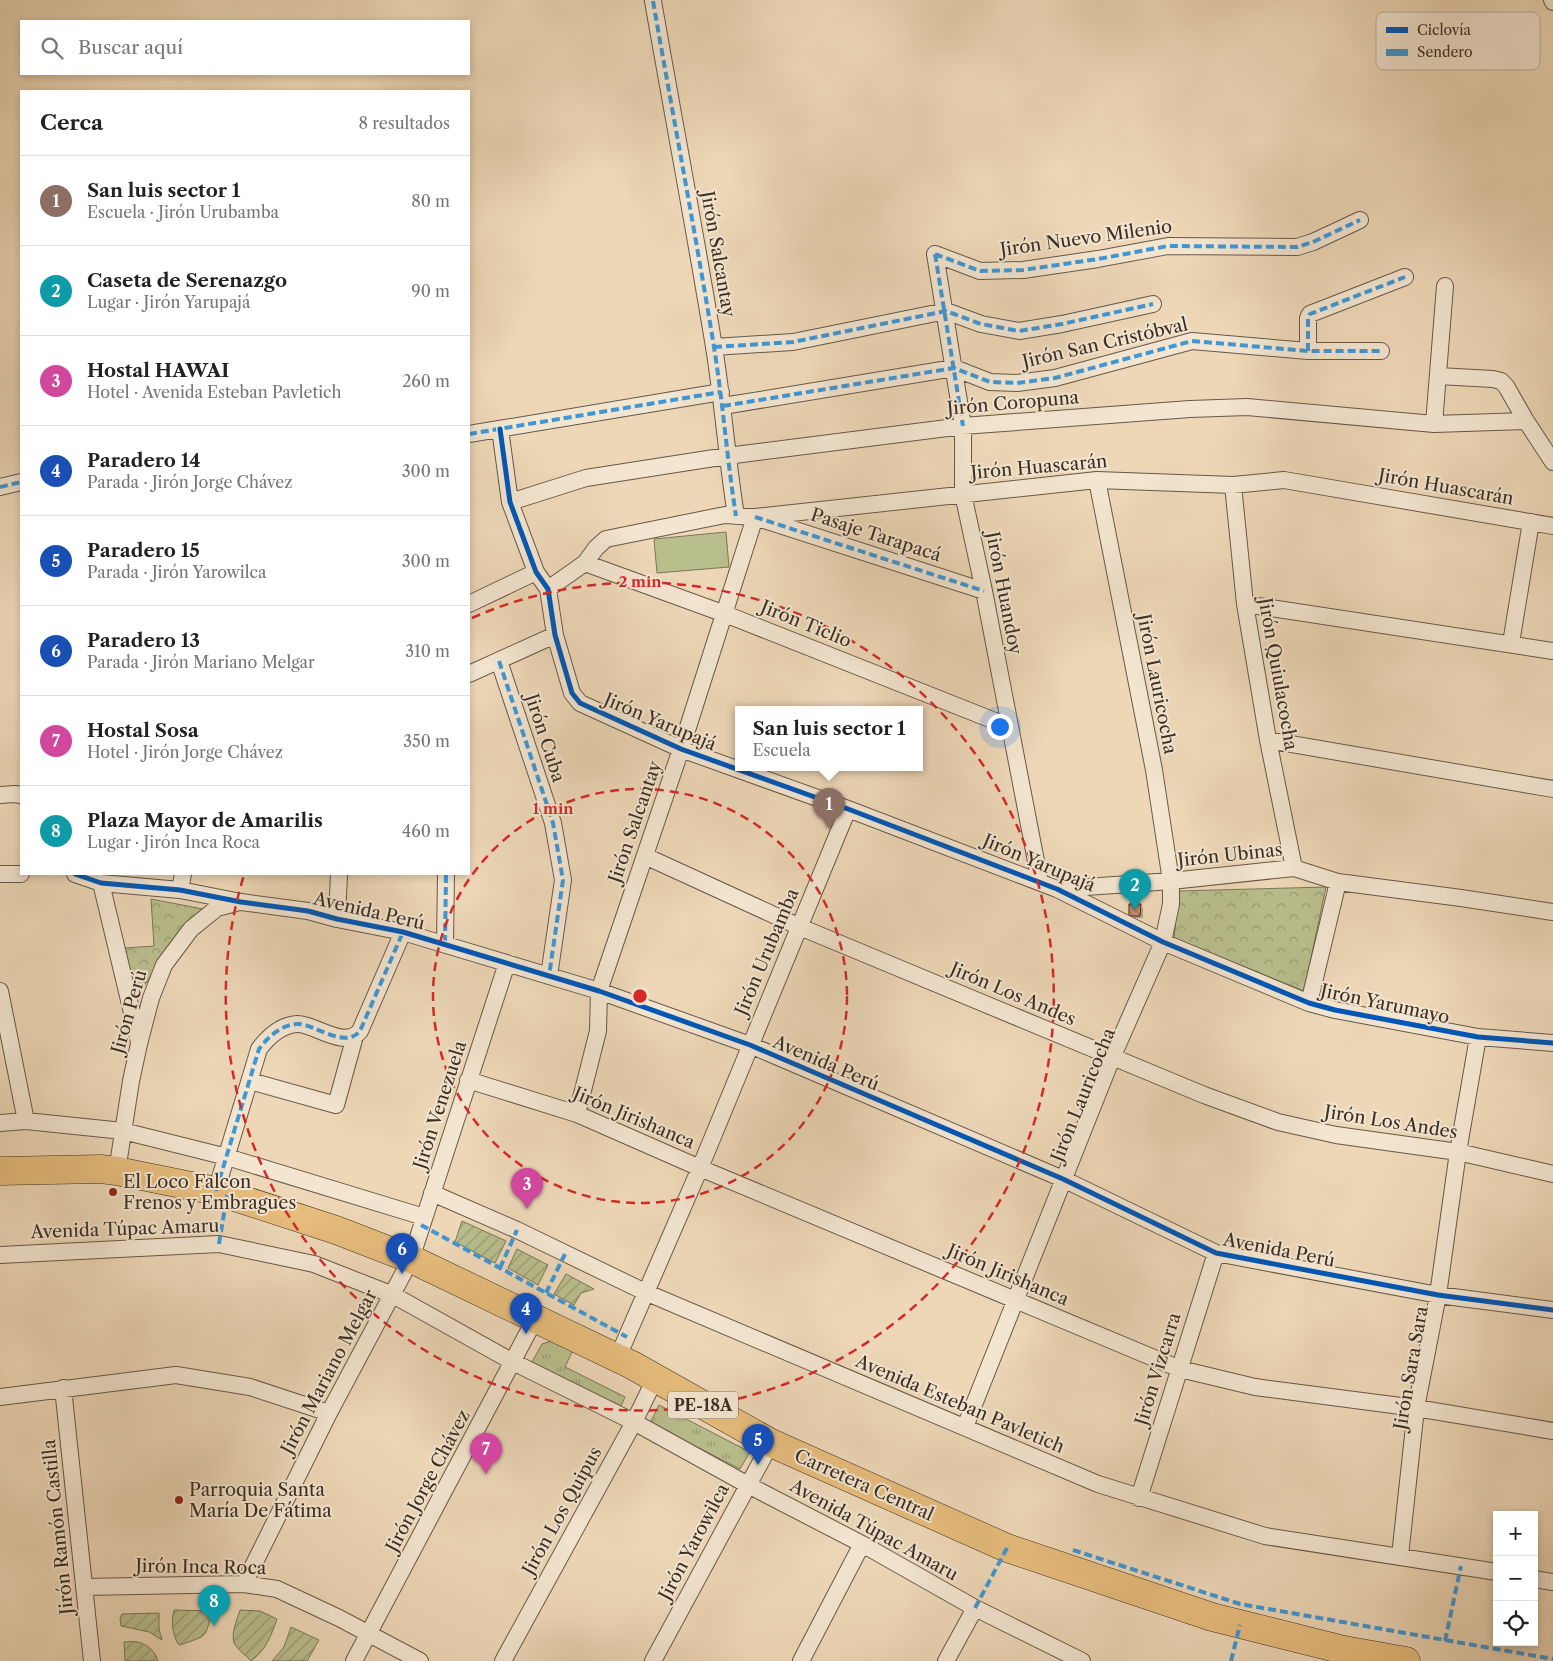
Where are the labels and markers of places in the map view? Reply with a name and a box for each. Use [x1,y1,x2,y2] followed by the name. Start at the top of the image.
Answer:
[813,788,845,829] pin: 1
[1119,869,1151,910] pin: 2
[631,987,649,1005] centre of rings
[511,1168,543,1209] pin: 3
[123,1171,296,1214] place label: El Loco Falcon Frenos y Embragues
[107,1186,119,1198] marker: El Loco Falcon Frenos y Embragues
[386,1233,418,1274] pin: 6
[510,1293,542,1334] pin: 4
[742,1424,774,1465] pin: 5
[470,1433,502,1474] pin: 7
[189,1479,332,1522] place label: Parroquia Santa María De Fátima
[173,1494,185,1506] marker: Parroquia Santa María De Fátima
[198,1585,230,1626] pin: 8

